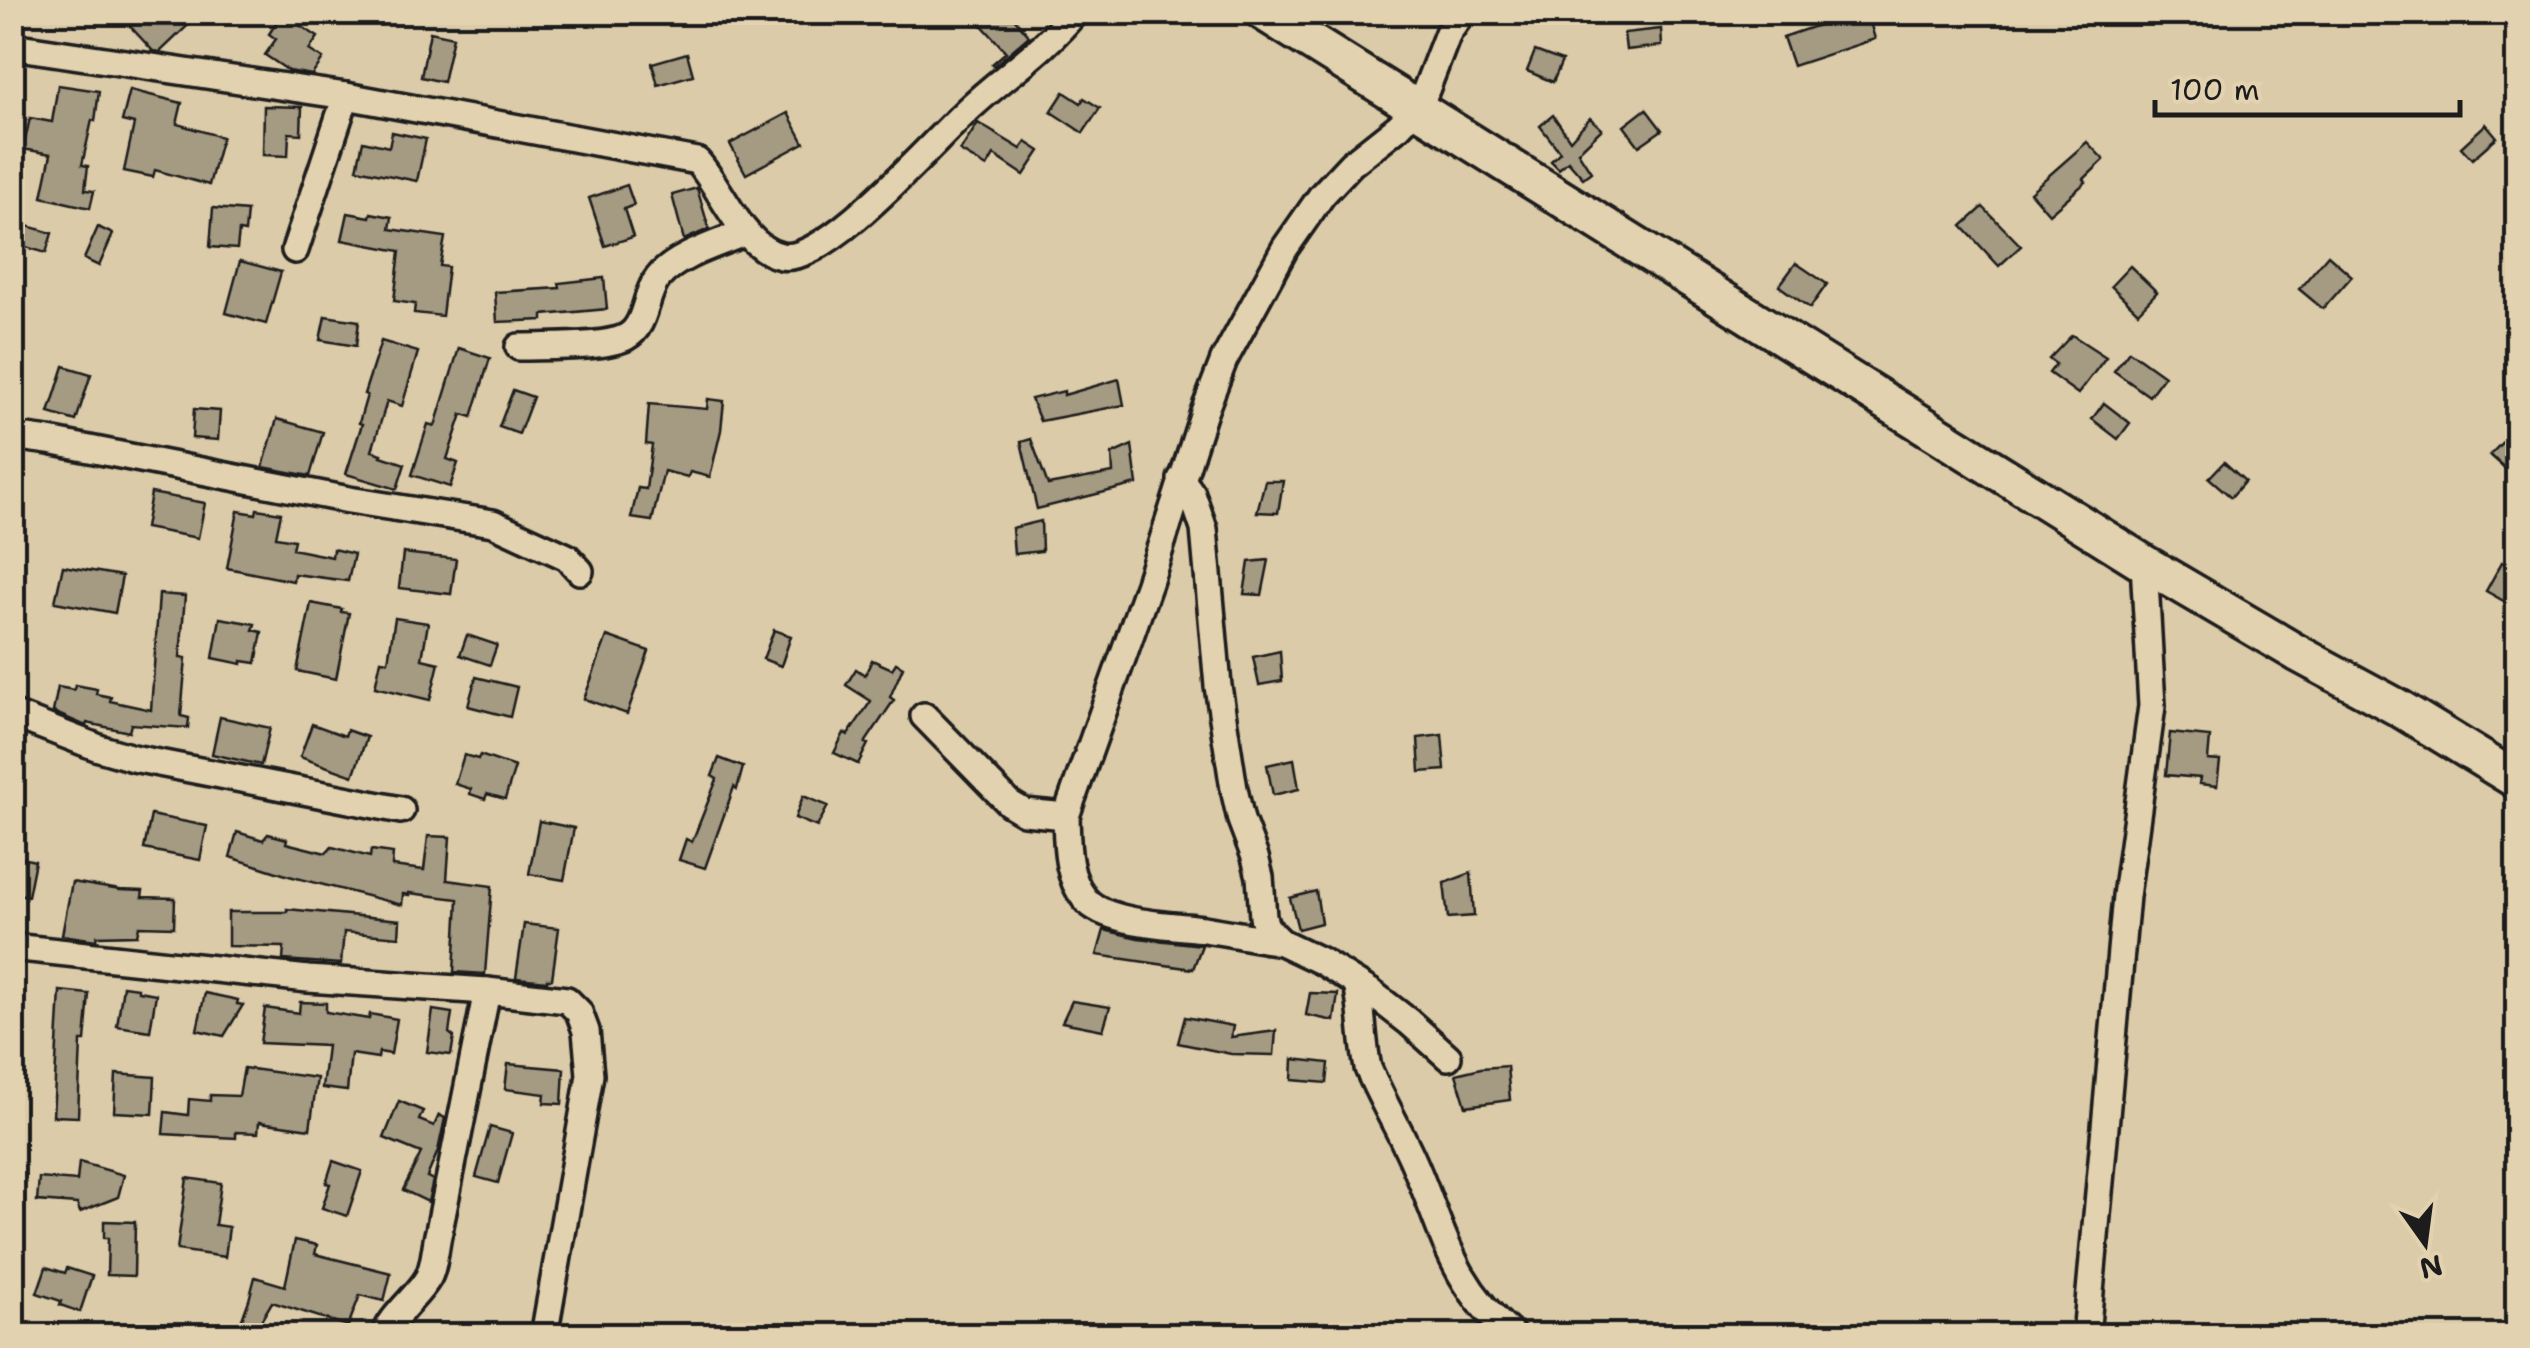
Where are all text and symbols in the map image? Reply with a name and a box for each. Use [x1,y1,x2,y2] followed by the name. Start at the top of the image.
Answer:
[2155,55,2460,117] scale bar
[2170,69,2260,110] text: 100 m
[2375,1193,2475,1293] north arrow
[2416,1246,2446,1288] text: N

